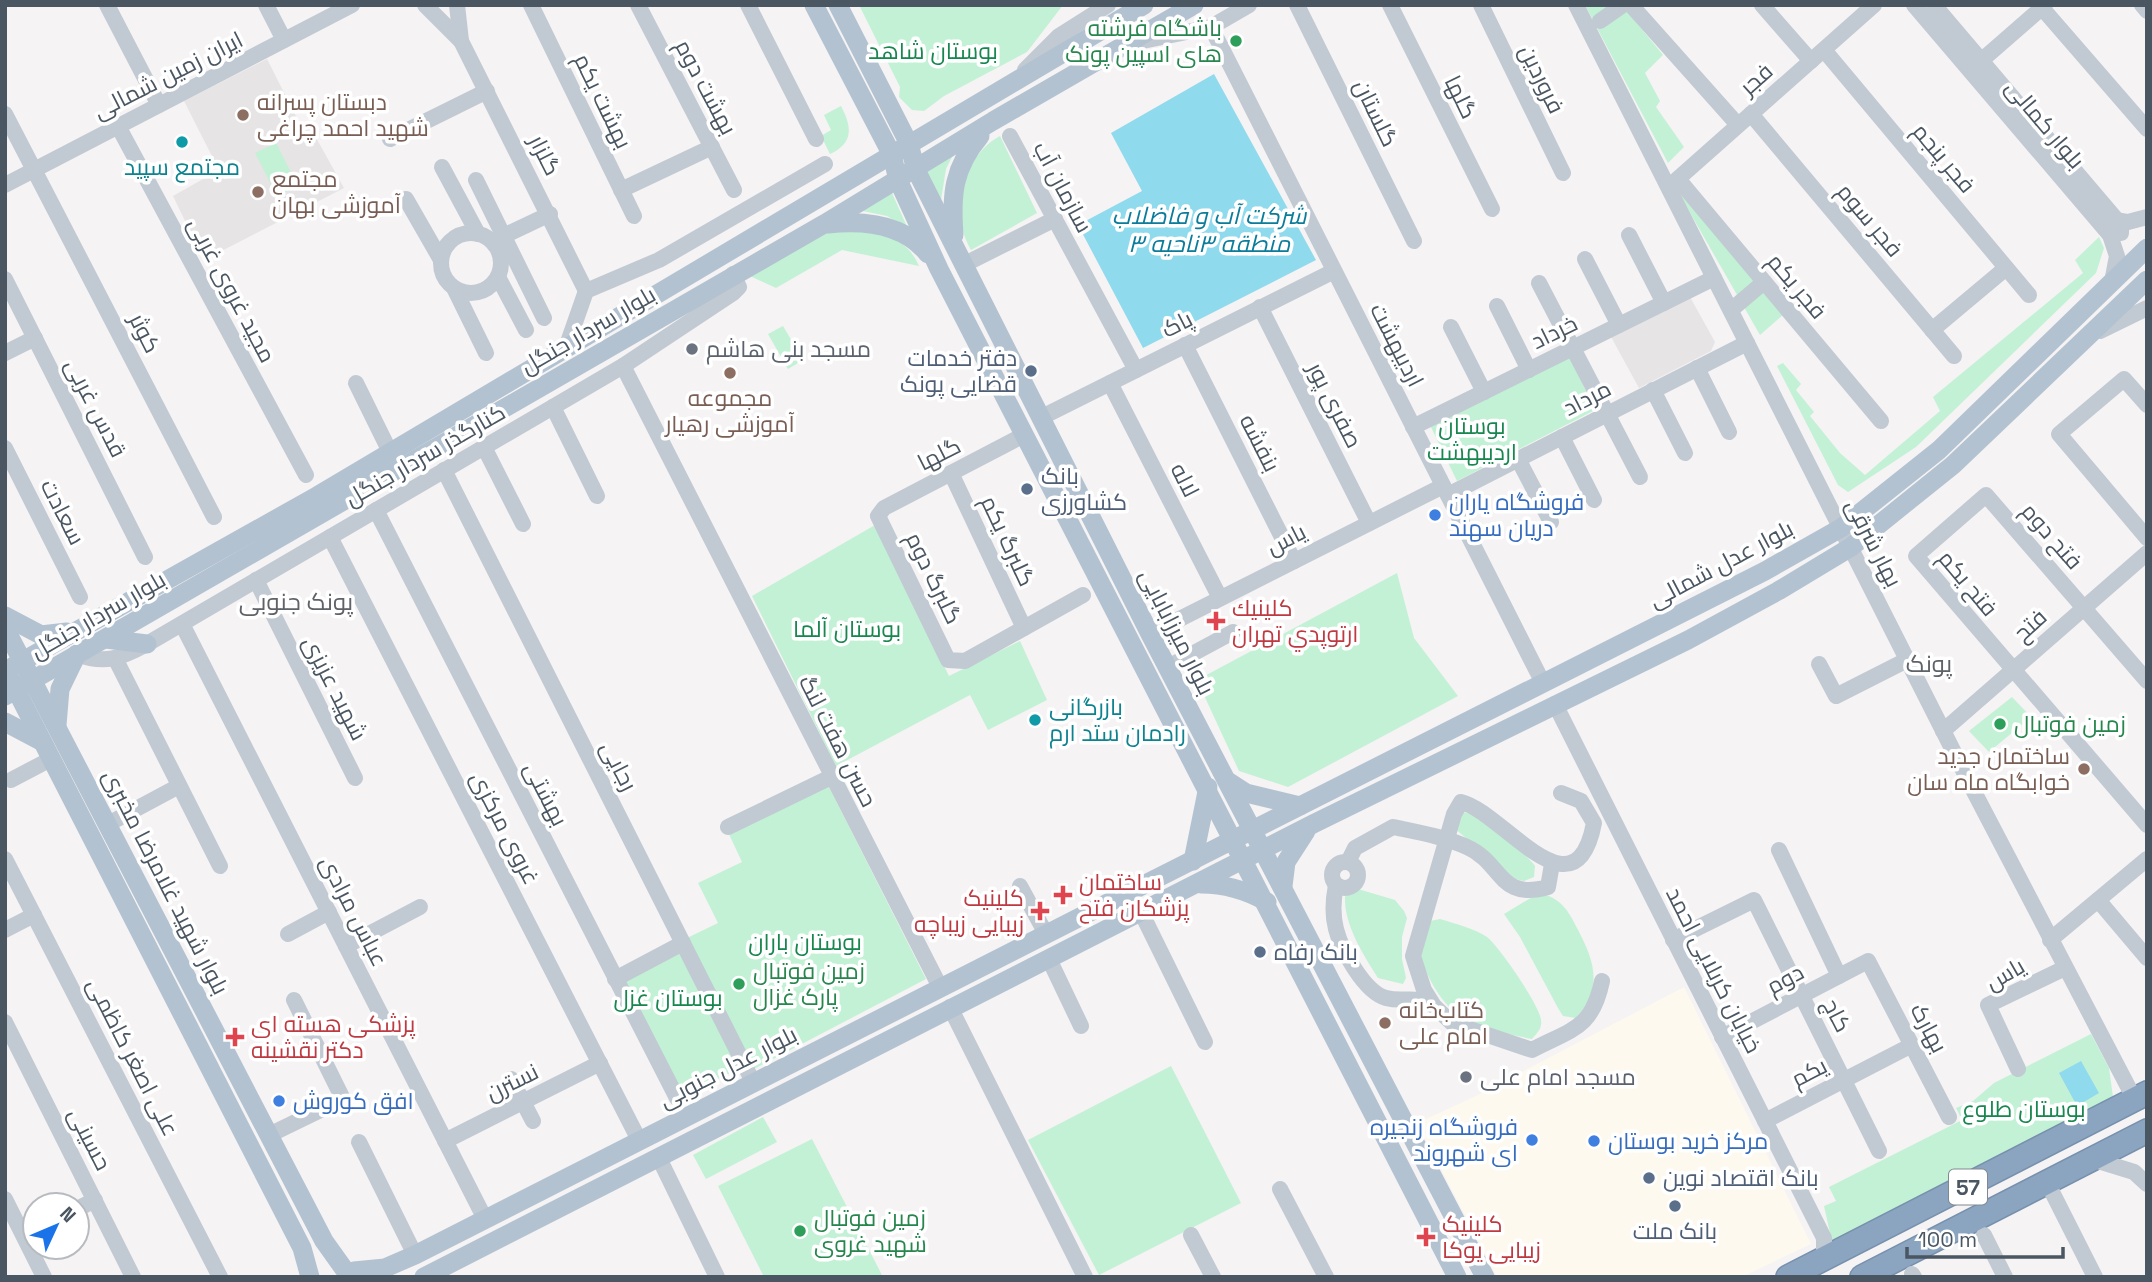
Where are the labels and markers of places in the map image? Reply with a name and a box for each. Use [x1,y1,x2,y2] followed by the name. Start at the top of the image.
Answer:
[1065,13,1222,69] place label: باشگاه فرشته های اسپین پونک
[1228,33,1244,49] marker: باشگاه فرشته های اسپین پونک
[257,87,429,143] place label: دبستان پسرانه شهید احمد چراغی
[235,107,251,123] marker: دبستان پسرانه شهید احمد چراغی
[174,134,190,150] marker: مجتمع سپید
[124,152,240,183] place label: مجتمع سپید
[272,164,401,220] place label: مجتمع آموزشی بهان
[250,184,266,200] marker: مجتمع آموزشی بهان
[706,334,871,365] place label: مسجد بنی هاشم
[684,341,700,357] marker: مسجد بنی هاشم
[900,343,1017,399] place label: دفتر خدمات قضایی پونک
[1023,363,1039,379] marker: دفتر خدمات قضایی پونک
[722,365,738,381] marker: مجموعه آموزشی رهیار
[663,383,795,439] place label: مجموعه آموزشی رهیار
[1041,461,1127,517] place label: بانک کشاورزی
[1019,481,1035,497] marker: بانک کشاورزی
[1449,487,1584,543] place label: فروشگاه یاران دریان سهند
[1427,507,1443,523] marker: فروشگاه یاران دریان سهند
[1232,593,1358,652] place label: كلينيك ارتوپدي تهران
[1206,611,1226,631] marker: كلينيك ارتوپدي تهران
[1049,692,1186,749] place label: بازرگانی رادمان ستد ارم
[2014,709,2126,739] place label: زمین فوتبال
[1027,712,1043,728] marker: بازرگانی رادمان ستد ارم
[1992,716,2008,732] marker: زمین فوتبال
[1907,741,2070,797] place label: ساختمان جدید خوابگاه ماه سان
[2076,761,2092,777] marker: ساختمان جدید خوابگاه ماه سان
[1079,867,1189,924] place label: ساختمان پزشکان فتح
[914,883,1024,939] place label: کلینیک زیبایی زیباچه
[1053,885,1073,905] marker: ساختمان پزشکان فتح
[1030,901,1050,921] marker: کلینیک زیبایی زیباچه
[1274,937,1358,967] place label: بانک رفاه
[1252,944,1268,960] marker: بانک رفاه
[753,956,865,1012] place label: زمین فوتبال پارک غزال
[731,976,747,992] marker: زمین فوتبال پارک غزال
[1399,995,1488,1052] place label: کتاب‌خانه امام علی
[251,1009,415,1065] place label: پزشکی هسته ای دکتر نقشینه
[1377,1015,1393,1031] marker: کتاب‌خانه امام علی
[225,1027,245,1047] marker: پزشکی هسته ای دکتر نقشینه
[1480,1062,1636,1093] place label: مسجد امام علی
[1458,1069,1474,1085] marker: مسجد امام علی
[293,1086,414,1116] place label: افق کوروش
[271,1093,287,1109] marker: افق کوروش
[1370,1112,1518,1168] place label: فروشگاه زنجیره ای شهروند
[1608,1126,1768,1156] place label: مرکز خرید بوستان
[1524,1132,1540,1148] marker: فروشگاه زنجیره ای شهروند
[1586,1133,1602,1149] marker: مرکز خرید بوستان
[1663,1163,1819,1193] place label: بانک اقتصاد نوین
[1641,1170,1657,1186] marker: بانک اقتصاد نوین
[1667,1198,1683,1214] marker: بانک ملت
[814,1203,927,1259] place label: زمین فوتبال شهید غروی
[1442,1209,1541,1265] place label: کلینیک زیبایی یوکا
[1633,1216,1717,1246] place label: بانک ملت
[792,1223,808,1239] marker: زمین فوتبال شهید غروی
[1416,1227,1436,1247] marker: کلینیک زیبایی یوکا

